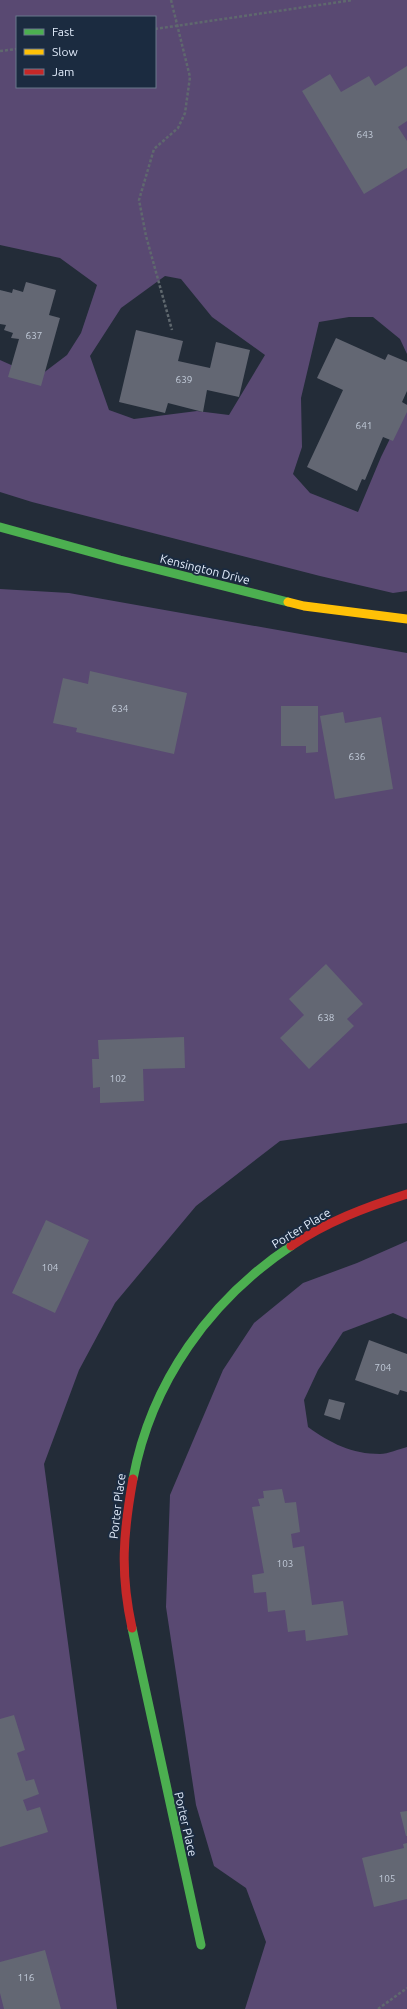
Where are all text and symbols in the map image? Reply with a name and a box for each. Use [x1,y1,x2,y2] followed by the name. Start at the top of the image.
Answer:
[16,16,156,88] legend
[52,25,74,38] text: Fast
[52,45,78,58] text: Slow
[52,65,74,78] text: Jam
[357,129,373,140] house number: 643
[26,330,42,341] house number: 637
[176,374,192,385] house number: 639
[356,420,372,431] house number: 641
[159,552,251,586] street label: Kensington Drive
[112,703,129,714] house number: 634
[349,751,366,762] house number: 636
[318,1012,335,1023] house number: 638
[110,1073,126,1084] house number: 102
[269,1205,333,1251] street label: Porter Place
[42,1262,59,1273] house number: 104
[375,1362,392,1373] house number: 704
[107,1473,127,1539] street label: Porter Place
[277,1558,293,1569] house number: 103
[172,1790,200,1858] street label: Porter Place
[379,1873,395,1884] house number: 105
[18,1972,35,1983] house number: 116

